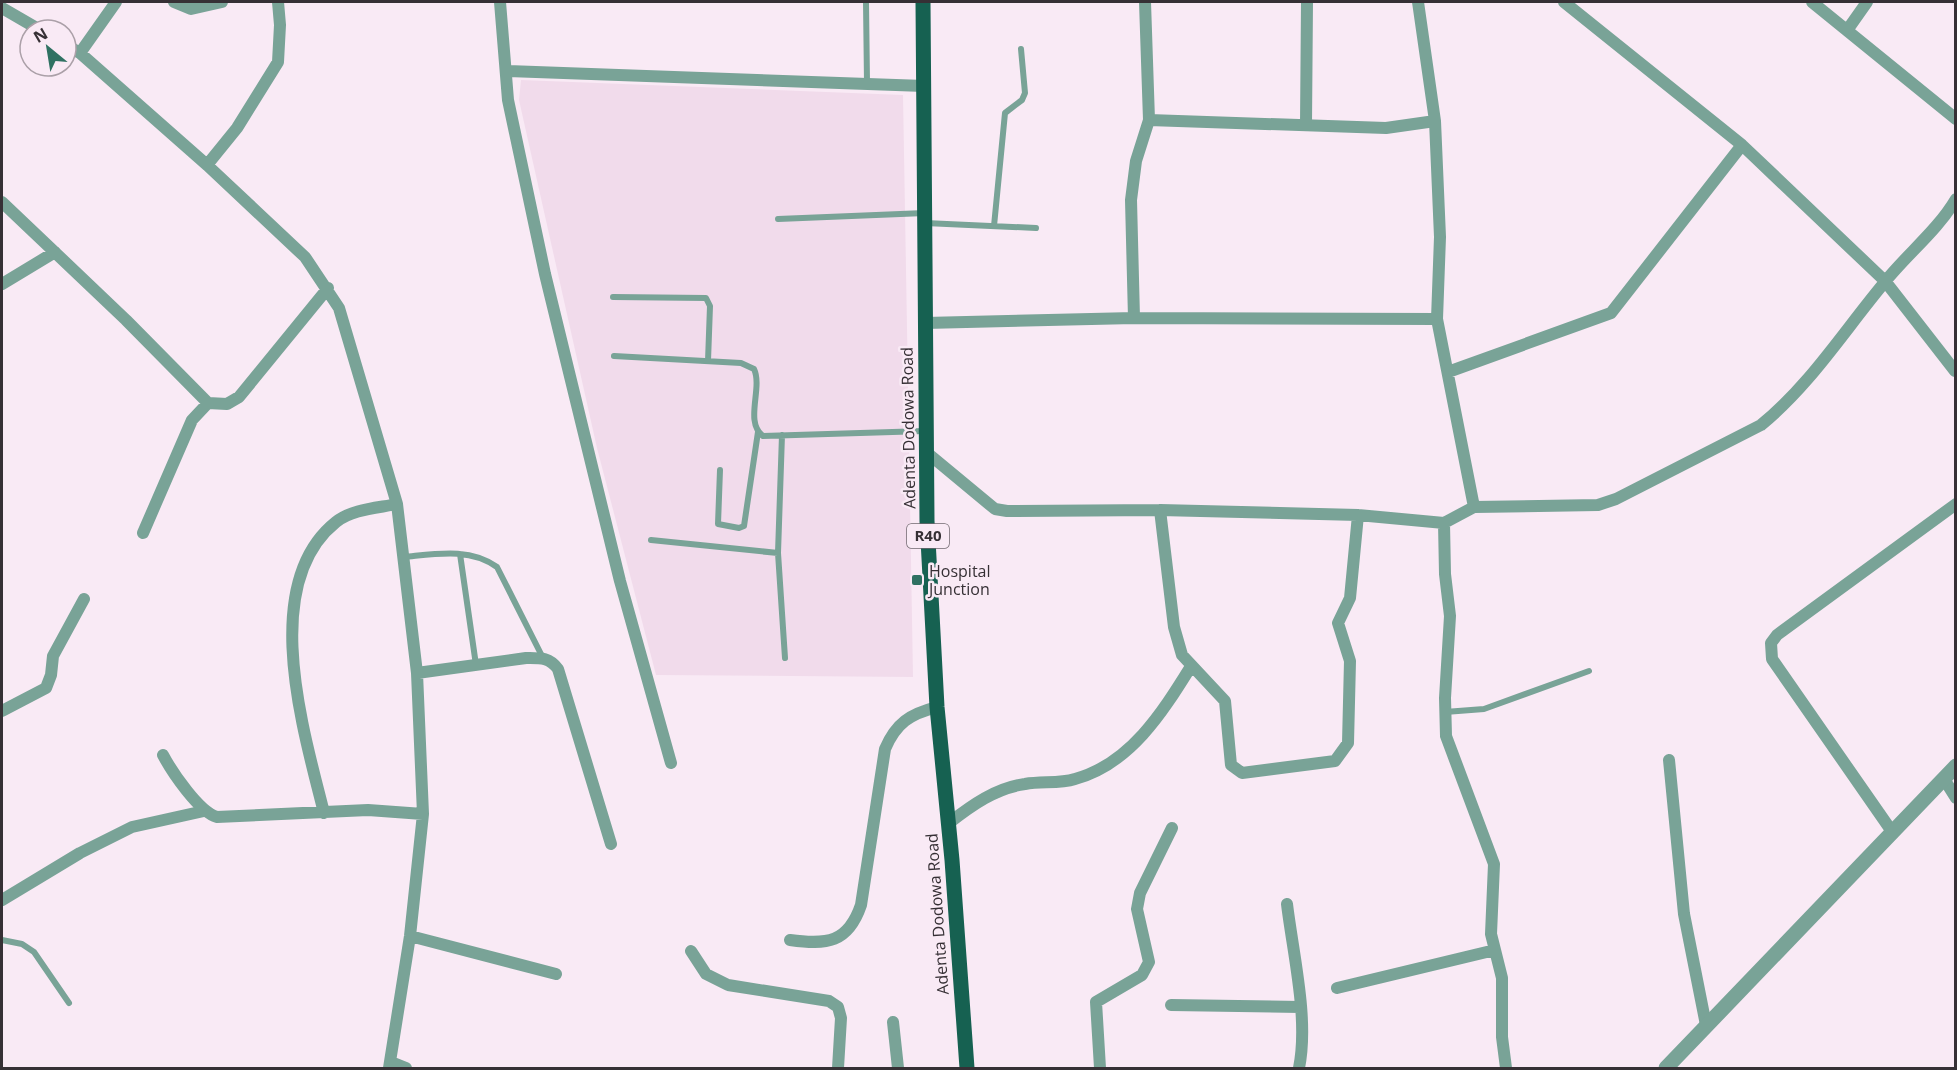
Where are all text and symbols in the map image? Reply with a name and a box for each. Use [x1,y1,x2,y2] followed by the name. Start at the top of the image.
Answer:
[18,18,78,78] north arrow
[29,22,52,48] text: N
[896,347,920,509] street label: Adenta Dodowa Road
[907,524,949,548] road number: R40
[927,560,991,600] place label: Hospital Junction
[910,573,924,587] marker: Hospital Junction
[920,833,954,995] street label: Adenta Dodowa Road

